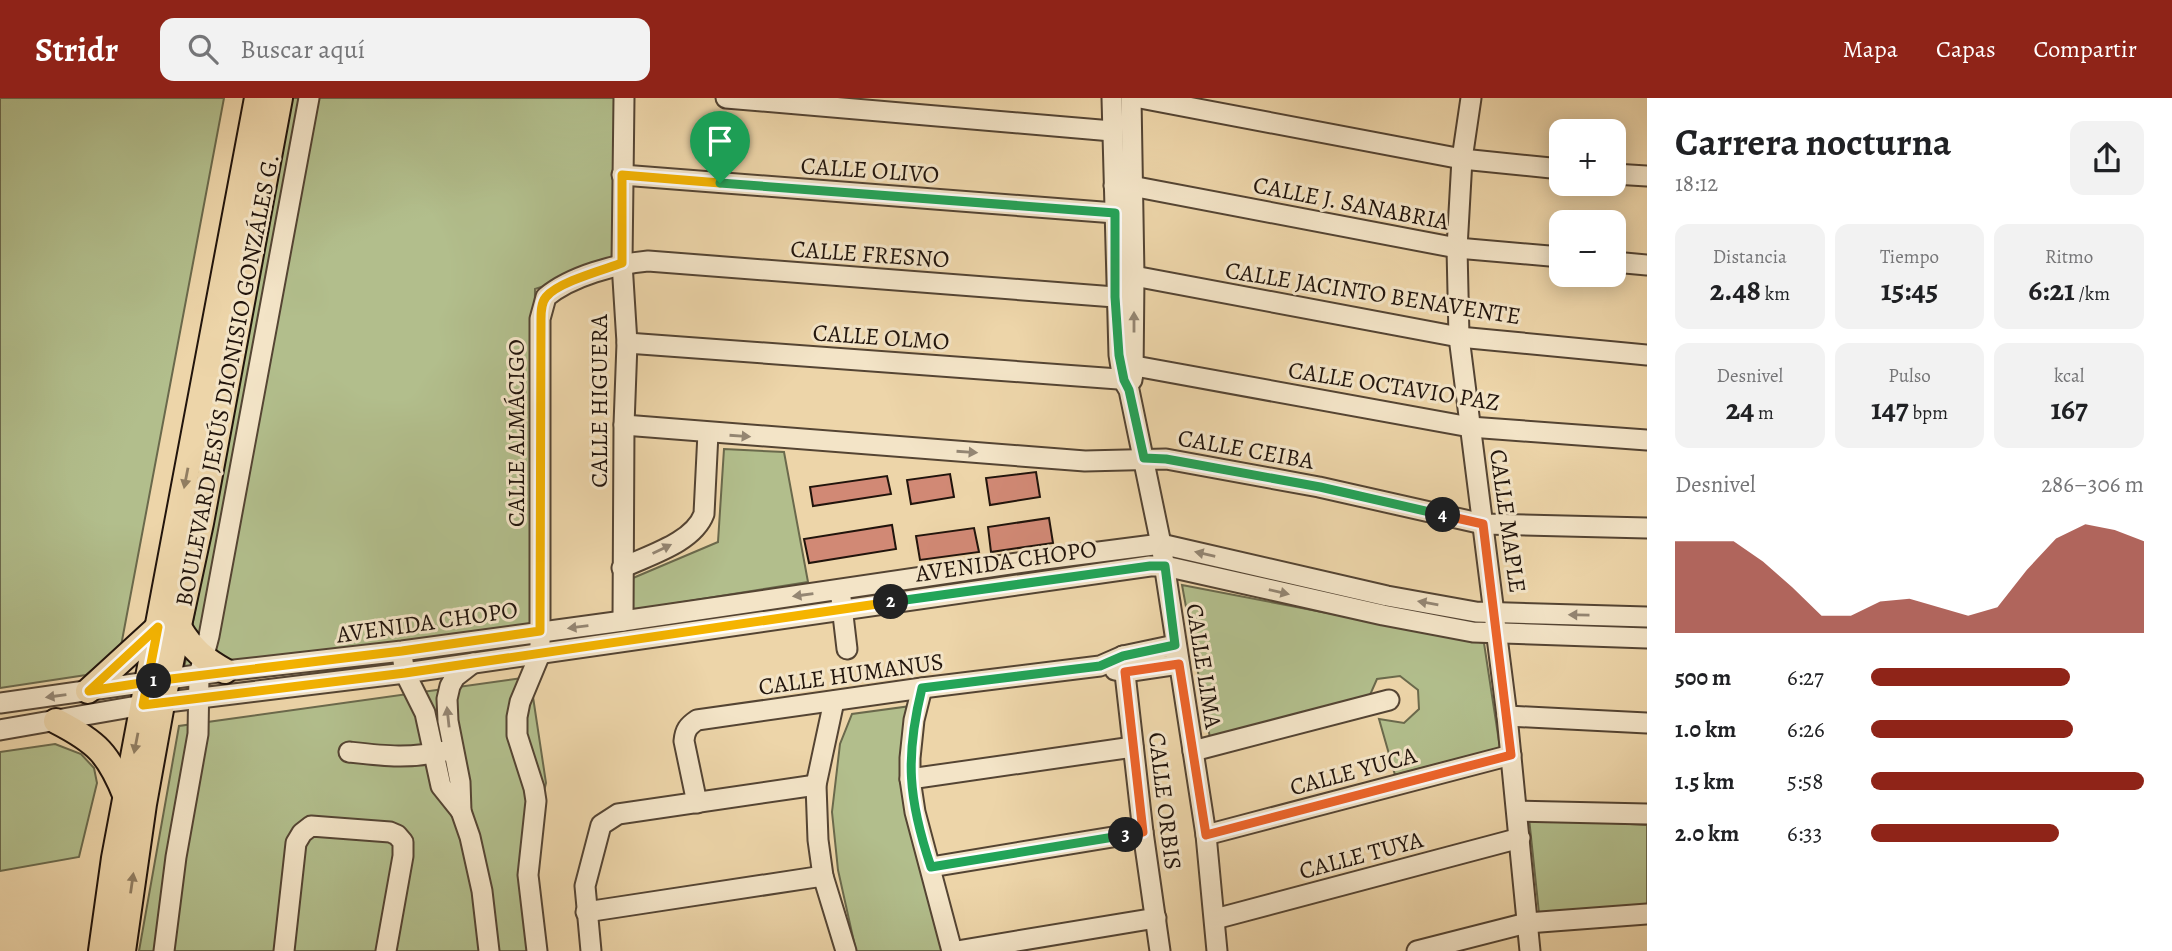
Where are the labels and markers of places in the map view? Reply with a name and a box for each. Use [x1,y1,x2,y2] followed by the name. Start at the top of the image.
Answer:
[690,111,750,183] pin
[1426,498,1460,532] pin: 4
[874,584,908,620] pin: 2
[136,664,172,698] pin: 1
[1108,818,1144,852] pin: 3

